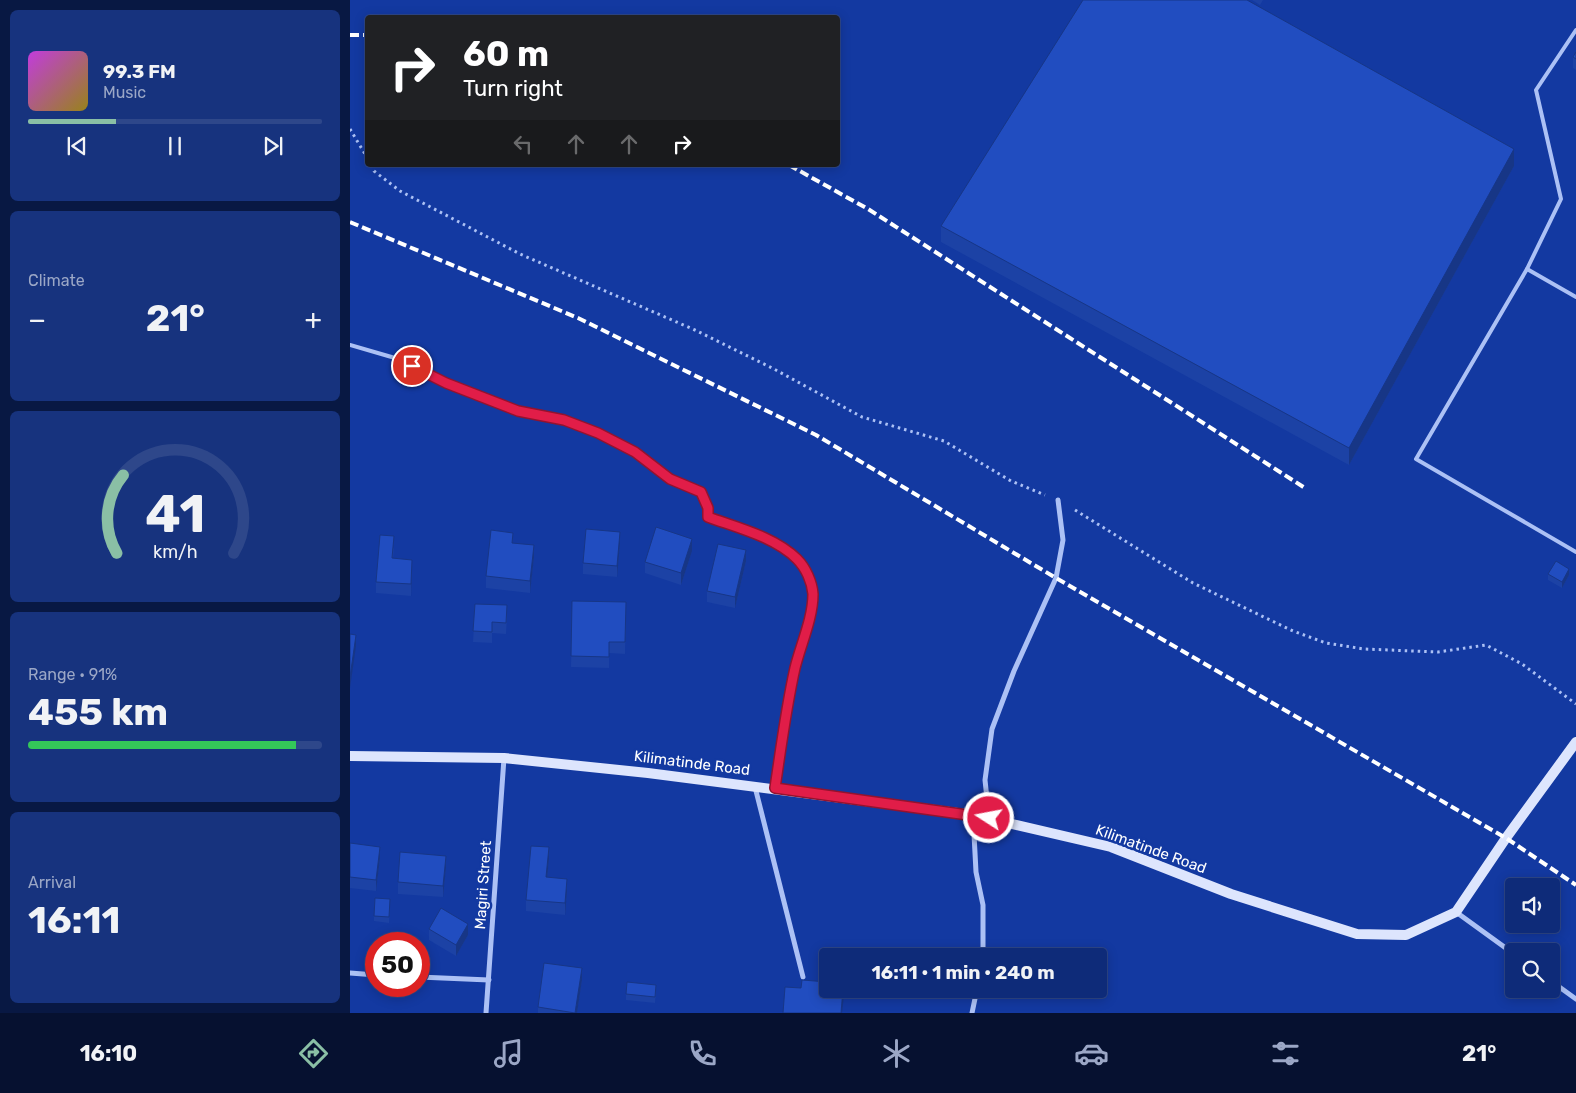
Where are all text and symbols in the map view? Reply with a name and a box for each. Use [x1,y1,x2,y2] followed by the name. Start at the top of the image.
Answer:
[463,33,549,75] text: 60 m
[380,35,445,100] icon: right
[103,60,176,83] text: 99.3 FM
[463,75,563,102] text: Turn right
[103,83,146,102] text: Music
[509,130,537,158] icon: left
[562,130,590,158] icon: ahead
[615,130,643,158] icon: ahead
[668,130,696,158] icon: right
[63,132,91,160] icon: previous
[161,132,189,160] icon: pause
[259,132,287,160] icon: next
[28,271,85,290] text: Climate
[146,295,205,341] text: 21°
[28,303,46,336] text: −
[305,303,322,336] text: +
[391,345,433,387] pin
[398,352,426,380] icon: arrive
[145,483,205,545] text: 41
[153,541,197,562] text: km/h
[28,665,117,684] text: Range · 91%
[28,689,168,735] text: 455 km
[633,747,751,779] street label: Kilimatinde Road
[962,791,1014,843] position arrow
[1093,821,1209,877] street label: Kilimatinde Road
[471,840,495,930] street label: Magiri Street
[28,873,76,892] text: Arrival
[1505,878,1560,998] map controls
[1505,878,1560,933] button: sound
[28,897,121,943] text: 16:11
[365,932,430,997] speed limit sign: 50
[1505,943,1560,998] button: search
[871,961,1055,984] text: 16:11 · 1 min · 240 m
[296,1036,331,1071] icon: directions
[491,1036,526,1071] icon: music
[685,1036,720,1071] icon: phone
[879,1036,914,1071] icon: climate
[1074,1036,1109,1071] icon: car
[1268,1036,1303,1071] icon: filters
[80,1040,137,1067] text: 16:10
[1462,1040,1496,1067] text: 21°

